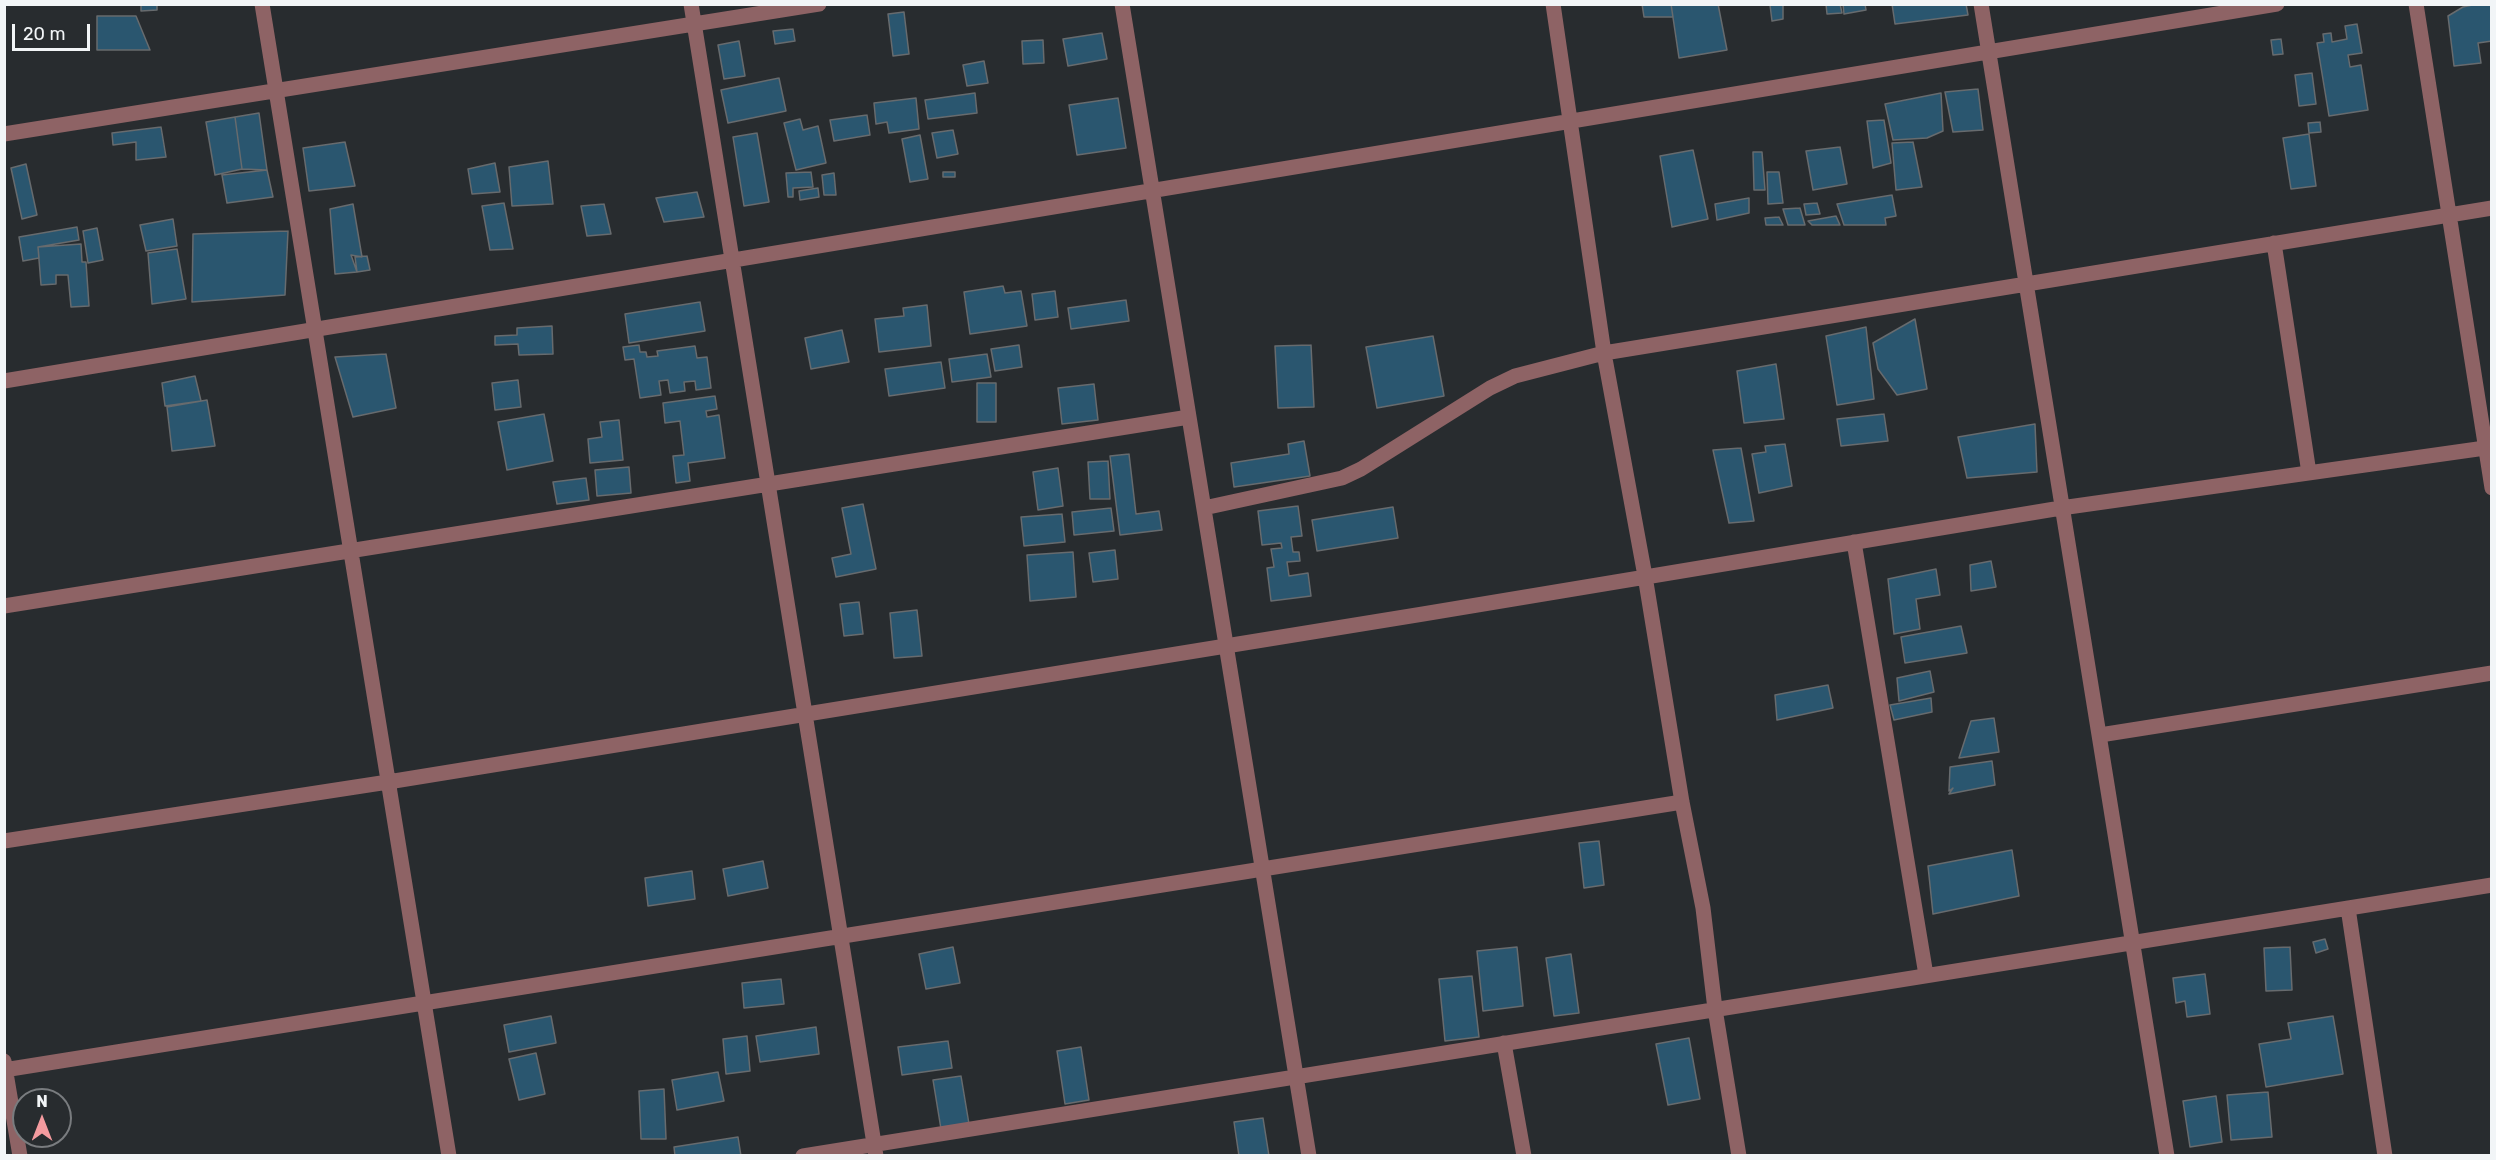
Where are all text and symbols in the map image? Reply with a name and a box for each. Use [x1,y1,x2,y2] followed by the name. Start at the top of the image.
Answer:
[15,12,93,50] scale bar
[23,23,65,45] text: 20 m
[12,1088,72,1148] north arrow
[36,1092,48,1111] text: N

